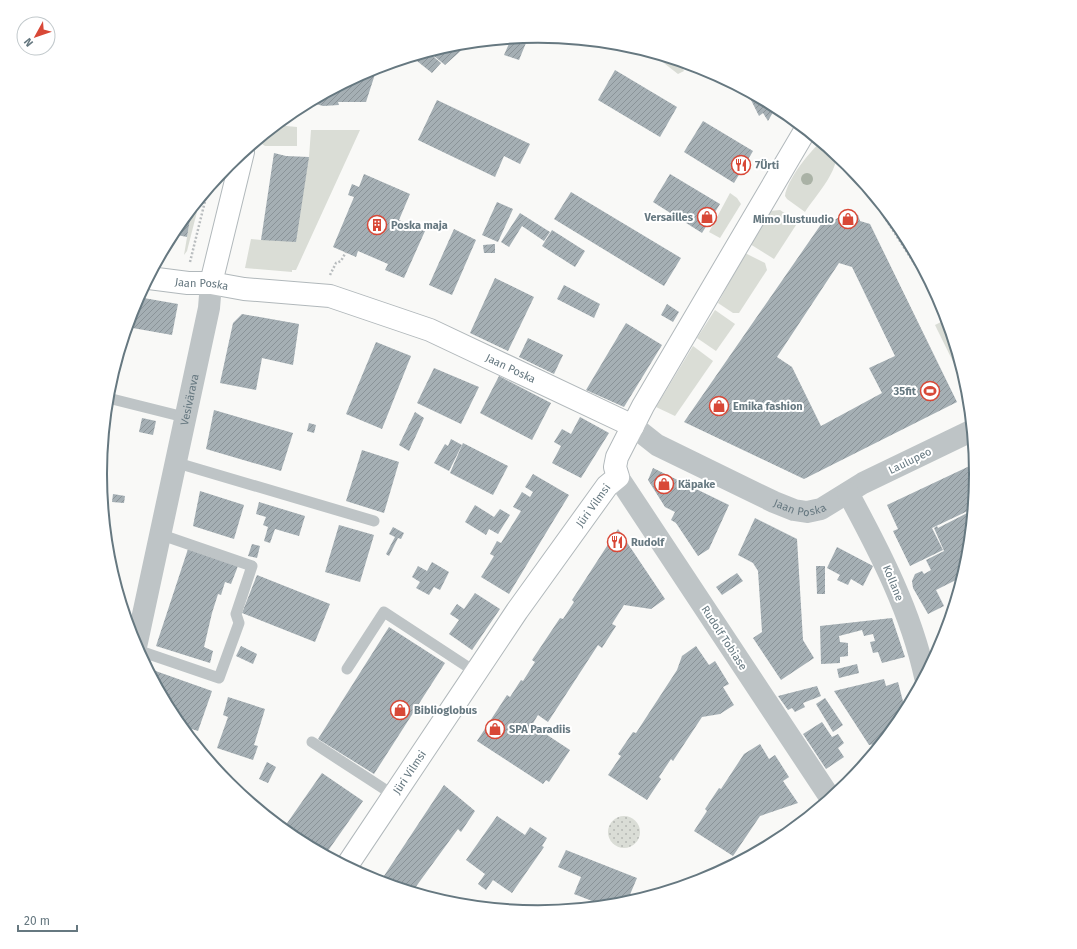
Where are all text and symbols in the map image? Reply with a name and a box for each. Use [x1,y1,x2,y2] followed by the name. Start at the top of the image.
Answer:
[16,16,56,56] north arrow
[21,35,36,49] text: N
[730,154,752,176] restaurant icon: 7Ürti
[755,159,779,172] place label: 7Ürti
[696,206,718,228] shop icon: Versailles
[837,208,859,230] shop icon: Mimo Ilustuudio
[643,211,694,224] place label: Versailles
[753,213,835,226] place label: Mimo Ilustuudio
[366,214,388,236] building icon: Poska maja
[391,219,448,232] place label: Poska maja
[174,275,229,293] street label: Jaan Poska
[484,351,538,386] street label: Jaan Poska
[177,373,201,427] street label: Vesivärava
[919,380,941,402] sports icon: 35fit
[893,385,917,398] place label: 35fit
[708,395,730,417] shop icon: Emika fashion
[733,400,803,413] place label: Emika fashion
[886,445,934,477] street label: Laulupeo
[653,473,675,495] shop icon: Käpake
[678,478,715,491] place label: Käpake
[573,481,613,530] street label: Jüri Vilmsi
[772,496,829,519] street label: Jaan Poska
[606,531,628,553] restaurant icon: Rudolf
[631,536,665,549] place label: Rudolf
[880,563,906,603] street label: Kollane
[698,603,750,673] street label: Rudolf Tobiase
[389,699,411,721] shop icon: Biblioglobus
[414,704,478,717] place label: Biblioglobus
[484,718,506,740] shop icon: SPA Paradiis
[509,723,571,736] place label: SPA Paradiis
[390,748,429,797] street label: Jüri Vilmsi
[18,907,77,933] scale bar
[24,914,50,928] text: 20 m

